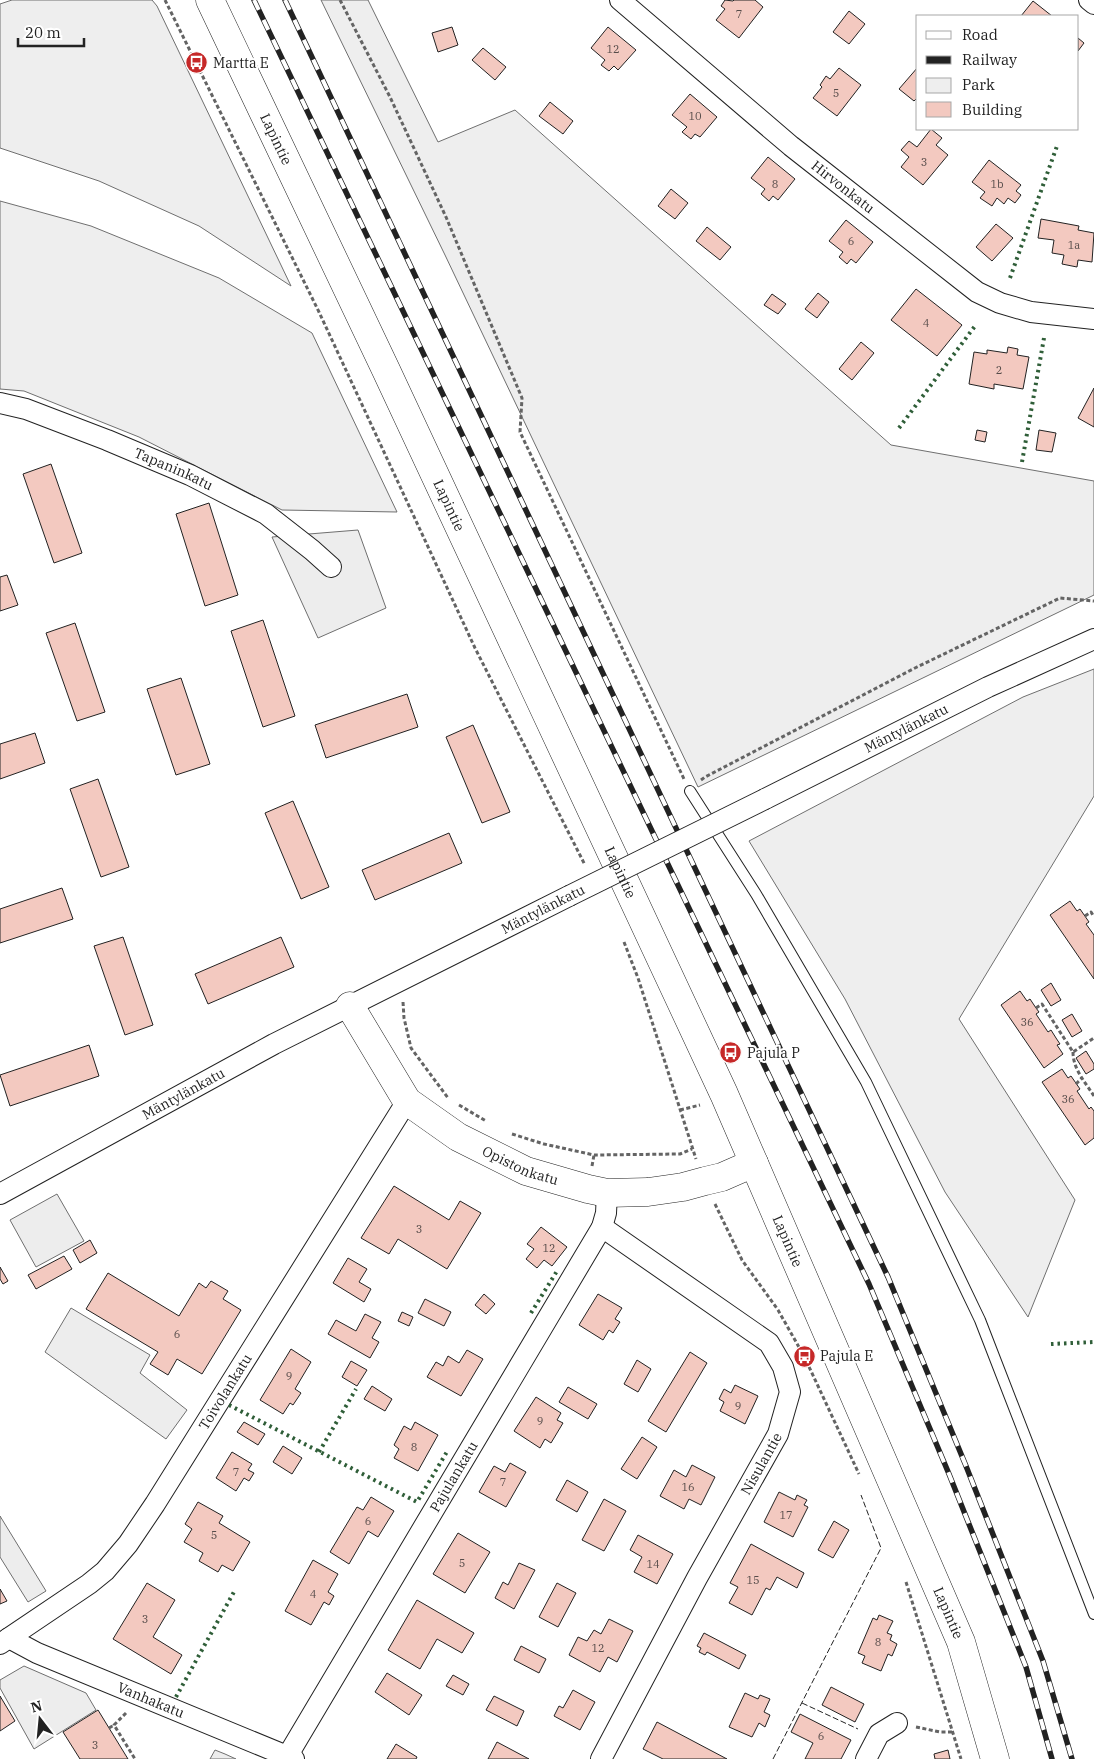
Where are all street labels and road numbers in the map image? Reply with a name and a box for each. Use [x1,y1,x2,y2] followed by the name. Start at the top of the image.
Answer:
[256,110,296,168] street label: Lapintie
[808,156,879,217] street label: Hirvonkatu
[132,444,216,494] street label: Tapaninkatu
[429,477,469,534] street label: Lapintie
[861,699,951,757] street label: Mäntylänkatu
[601,844,640,901] street label: Lapintie
[498,880,588,938] street label: Mäntylänkatu
[139,1064,228,1123] street label: Mäntylänkatu
[479,1142,561,1189] street label: Opistonkatu
[768,1212,807,1270] street label: Lapintie
[195,1350,256,1433] street label: Toivolankatu
[737,1429,786,1498] street label: Nisulantie
[426,1438,482,1515] street label: Pajulankatu
[929,1584,968,1642] street label: Lapintie
[115,1678,187,1722] street label: Vanhakatu

